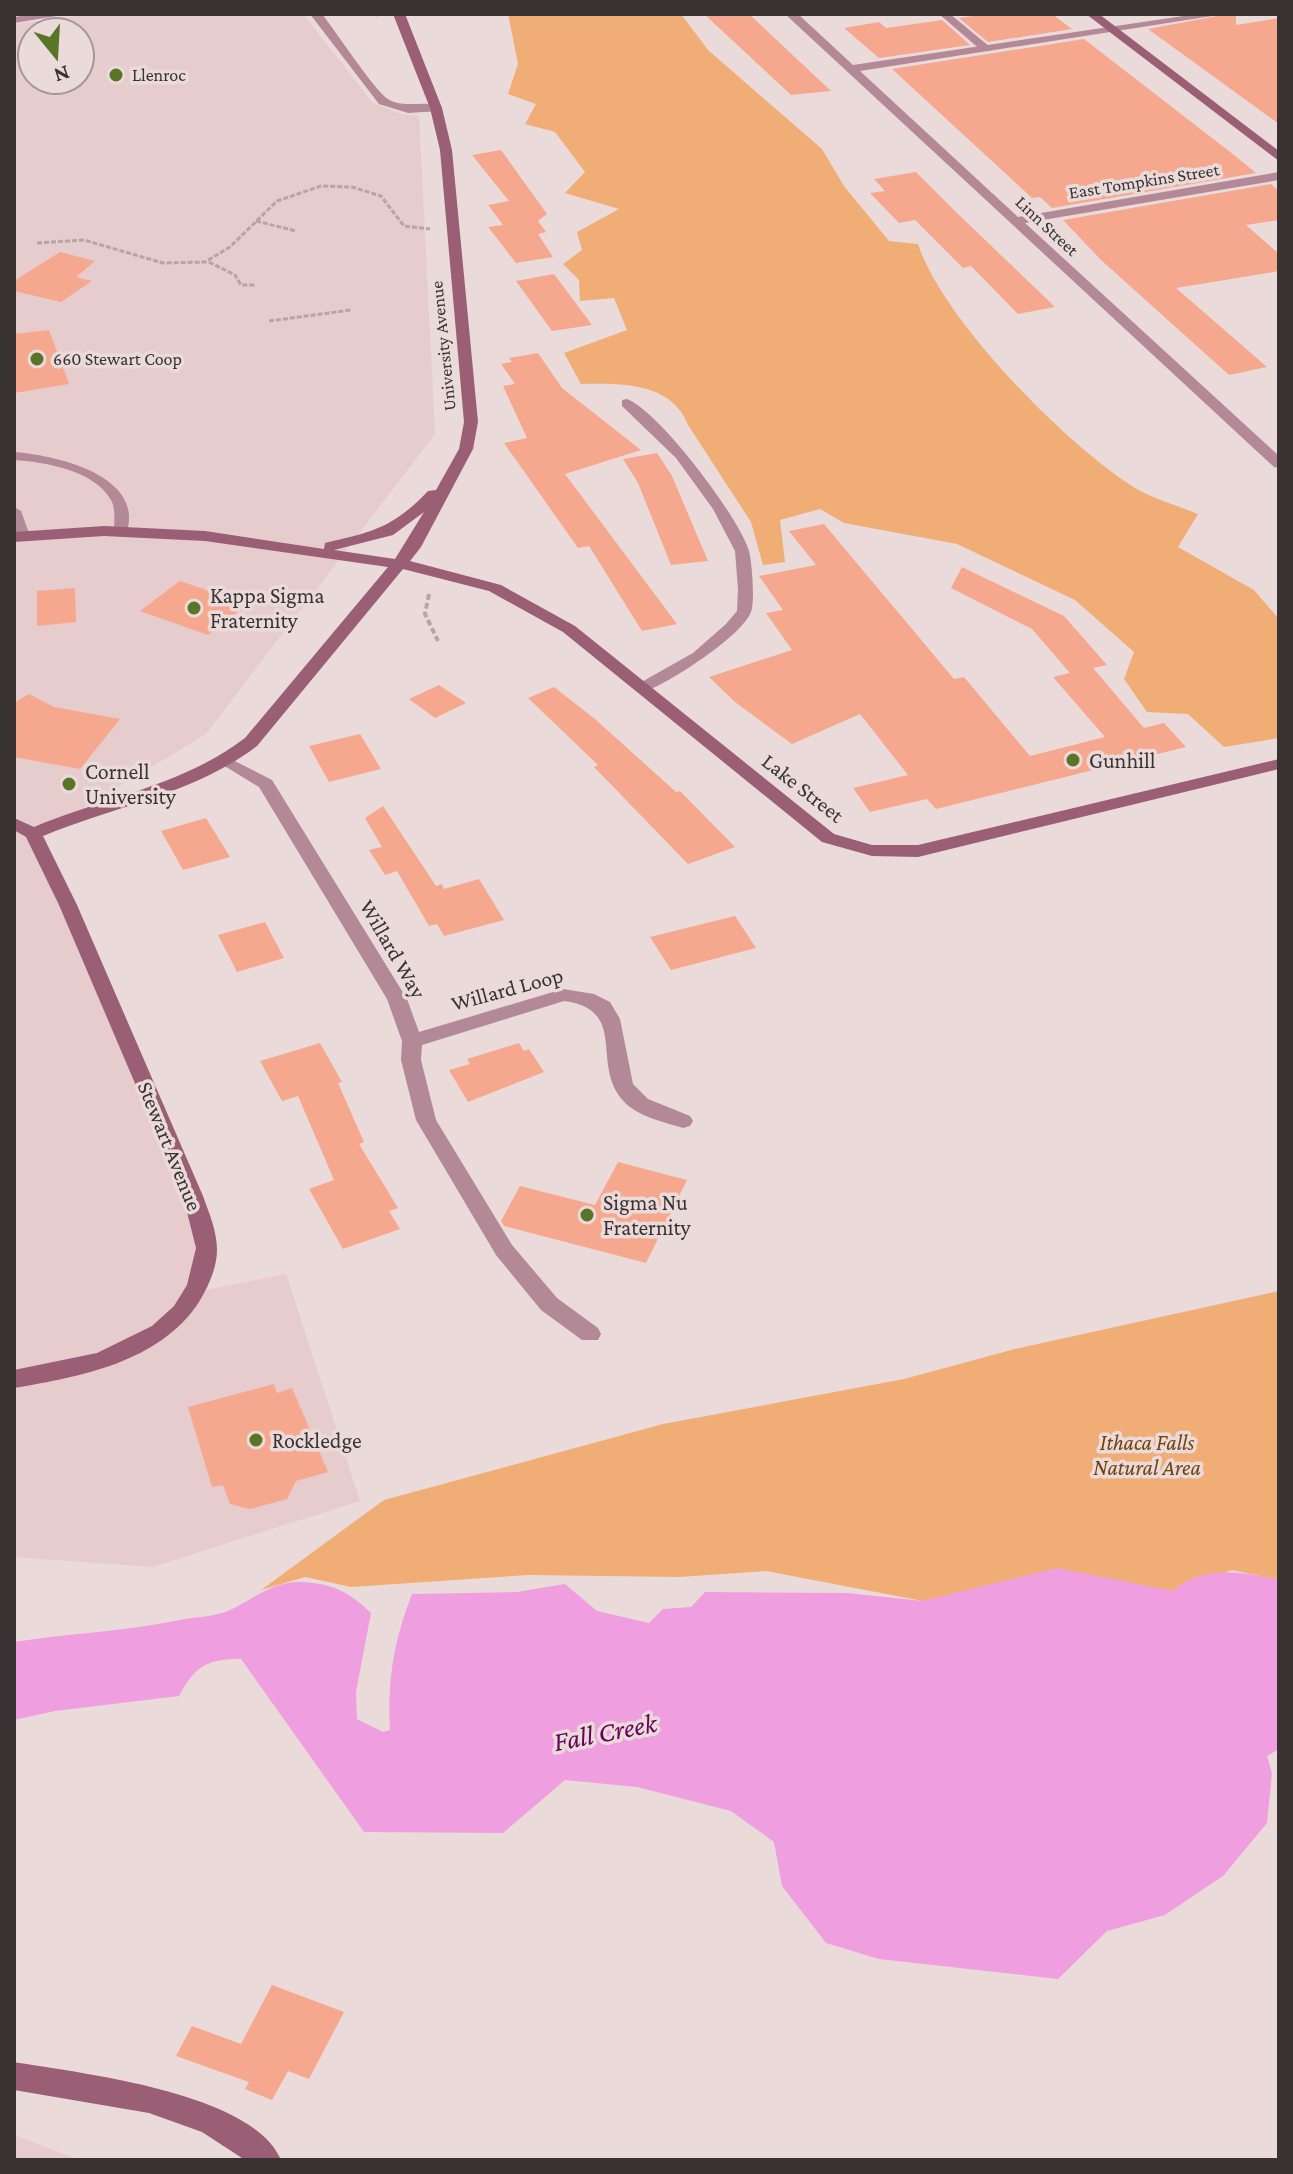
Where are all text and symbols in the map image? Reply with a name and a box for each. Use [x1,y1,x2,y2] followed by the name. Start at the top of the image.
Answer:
[16,16,96,96] north arrow
[51,60,73,89] text: N
[132,65,186,85] place label: Llenroc
[107,66,125,84] marker: Llenroc
[1067,159,1222,203] street label: East Tompkins Street
[1011,192,1083,261] street label: Linn Street
[426,280,460,412] street label: University Avenue
[53,349,182,369] place label: 660 Stewart Coop
[28,350,46,368] marker: 660 Stewart Coop
[210,583,325,633] place label: Kappa Sigma Fraternity
[185,599,203,617] marker: Kappa Sigma Fraternity
[757,748,849,828] street label: Lake Street
[1089,748,1156,773] place label: Gunhill
[1064,751,1082,769] marker: Gunhill
[85,759,177,809] place label: Cornell University
[60,775,78,793] marker: Cornell University
[355,895,432,1004] street label: Willard Way
[448,962,566,1016] street label: Willard Loop
[133,1078,207,1214] street label: Stewart Avenue
[603,1190,692,1240] place label: Sigma Nu Fraternity
[578,1206,596,1224] marker: Sigma Nu Fraternity
[272,1428,362,1453] place label: Rockledge
[1093,1430,1201,1480] park label: Ithaca Falls Natural Area
[247,1431,265,1449] marker: Rockledge
[551,1706,661,1757] water label: Fall Creek

